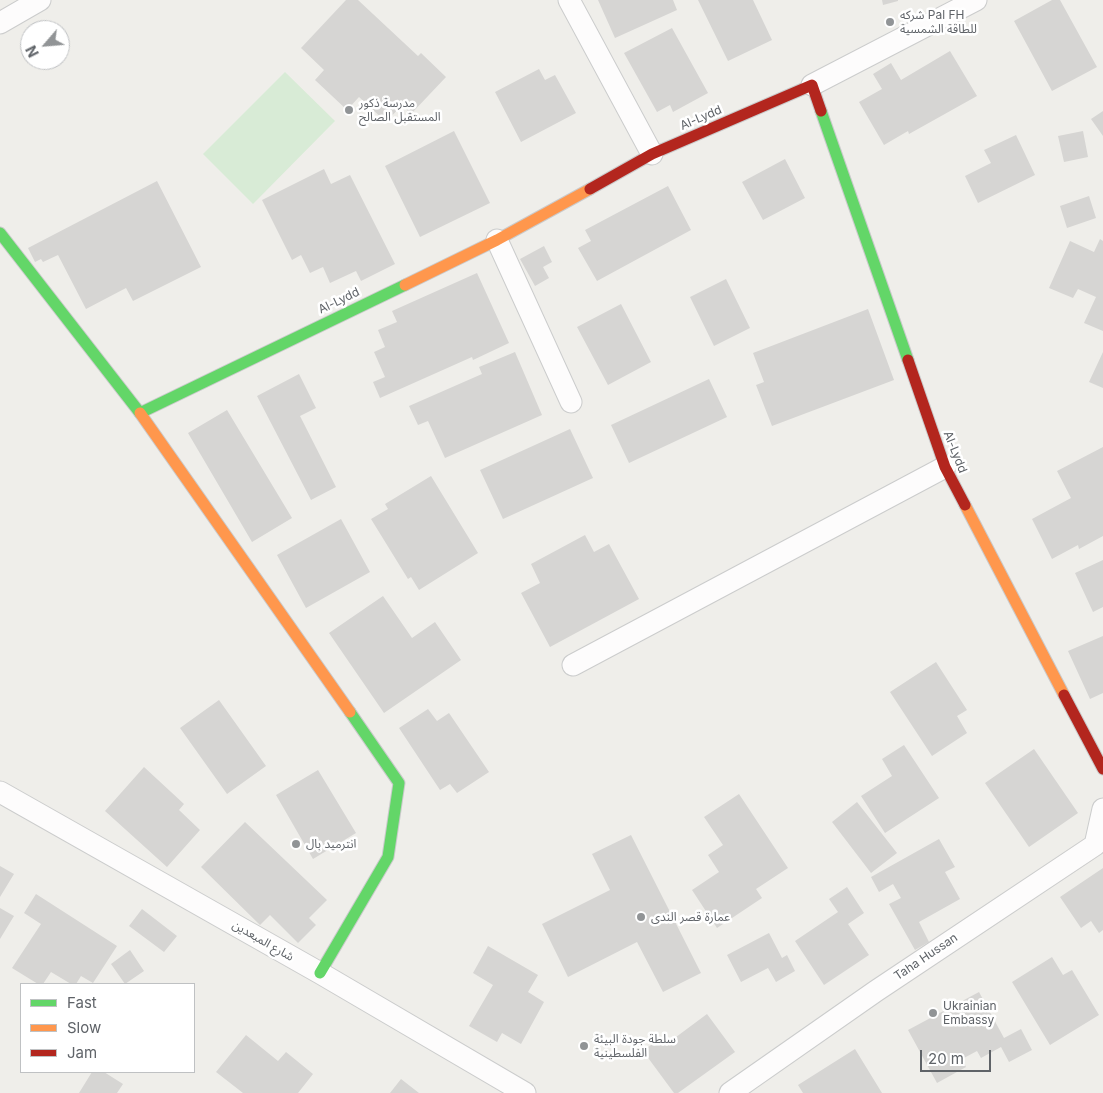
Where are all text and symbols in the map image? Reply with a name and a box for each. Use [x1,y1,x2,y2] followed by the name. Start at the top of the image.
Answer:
[900,8,977,36] place label: شركه Pal FH للطاقة الشمسية
[884,16,896,28] marker: شركه Pal FH للطاقة الشمسية
[20,20,70,70] north arrow
[22,43,42,60] text: N
[359,96,441,124] place label: مدرسة ذكور المستقبل الصالح
[678,103,724,133] street label: Al-Lydd
[343,104,355,116] marker: مدرسة ذكور المستقبل الصالح
[316,285,362,317] street label: Al-Lydd
[940,429,970,475] street label: Al-Lydd
[306,837,356,851] place label: انترميد بال
[290,838,302,850] marker: انترميد بال
[651,910,730,924] place label: عمارة قصر الندى
[635,911,647,923] marker: عمارة قصر الندى
[230,918,296,964] street label: شارع المبعدين
[892,931,960,983] street label: Taha Hussan
[20,983,195,1073] legend
[67,993,97,1012] text: Fast
[943,999,997,1027] place label: Ukrainian Embassy
[927,1007,939,1019] marker: Ukrainian Embassy
[67,1018,101,1037] text: Slow
[594,1032,676,1060] place label: سلطة جودة البيئة الفلسطينية
[578,1040,590,1052] marker: سلطة جودة البيئة الفلسطينية
[923,1040,994,1072] scale bar
[67,1043,97,1062] text: Jam
[928,1049,964,1068] text: 20 m

